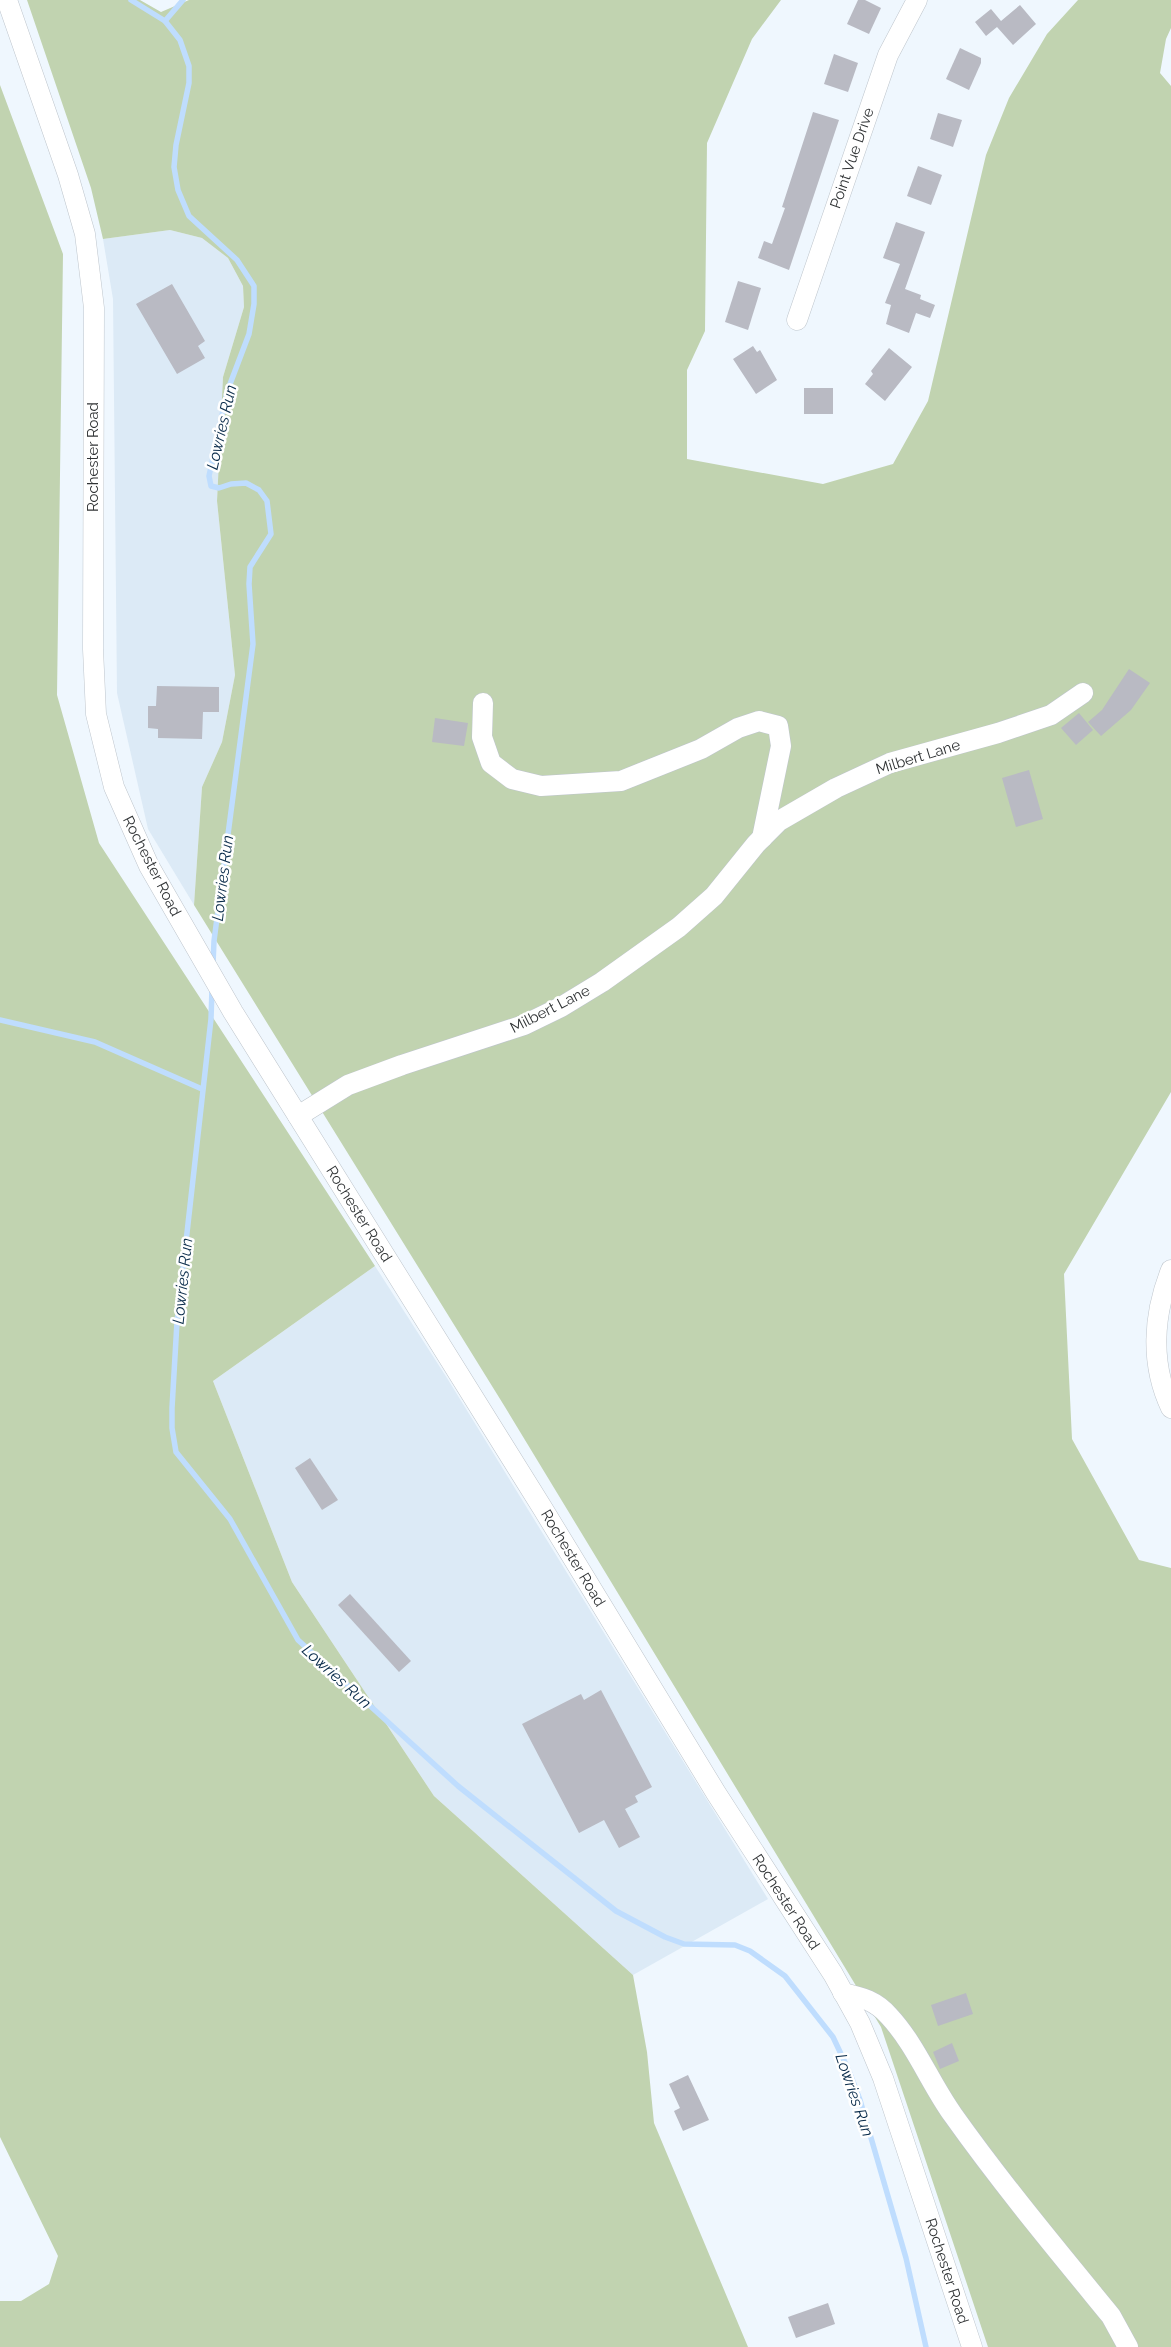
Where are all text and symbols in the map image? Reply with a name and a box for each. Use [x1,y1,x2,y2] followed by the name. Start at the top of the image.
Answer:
[826,105,878,211] street label: Point Vue Drive
[203,383,240,471] water label: Lowries Run
[84,402,102,512] street label: Rochester Road
[874,736,962,778] street label: Milbert Lane
[119,813,185,919] street label: Rochester Road
[208,834,237,922] water label: Lowries Run
[507,981,593,1037] street label: Milbert Lane
[322,1163,396,1265] street label: Rochester Road
[169,1237,196,1325] water label: Lowries Run
[537,1506,609,1610] street label: Rochester Road
[298,1640,375,1712] water label: Lowries Run
[749,1851,823,1953] street label: Rochester Road
[831,2051,878,2139] water label: Lowries Run
[921,2216,973,2326] street label: Rochester Road

